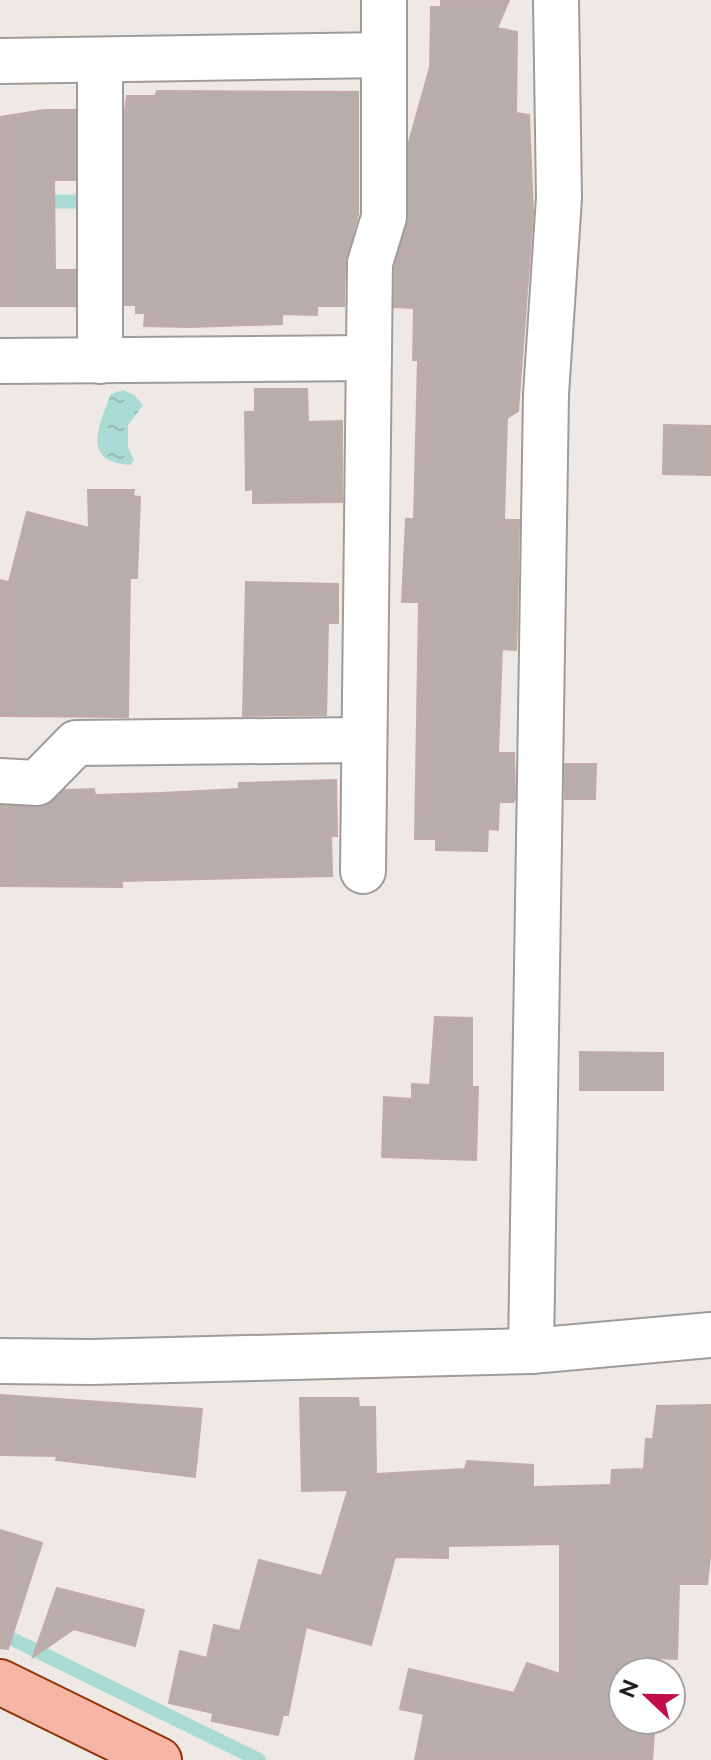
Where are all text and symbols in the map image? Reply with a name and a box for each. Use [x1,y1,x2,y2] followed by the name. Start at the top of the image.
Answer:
[607,1656,687,1736] north arrow
[613,1676,644,1701] text: N

